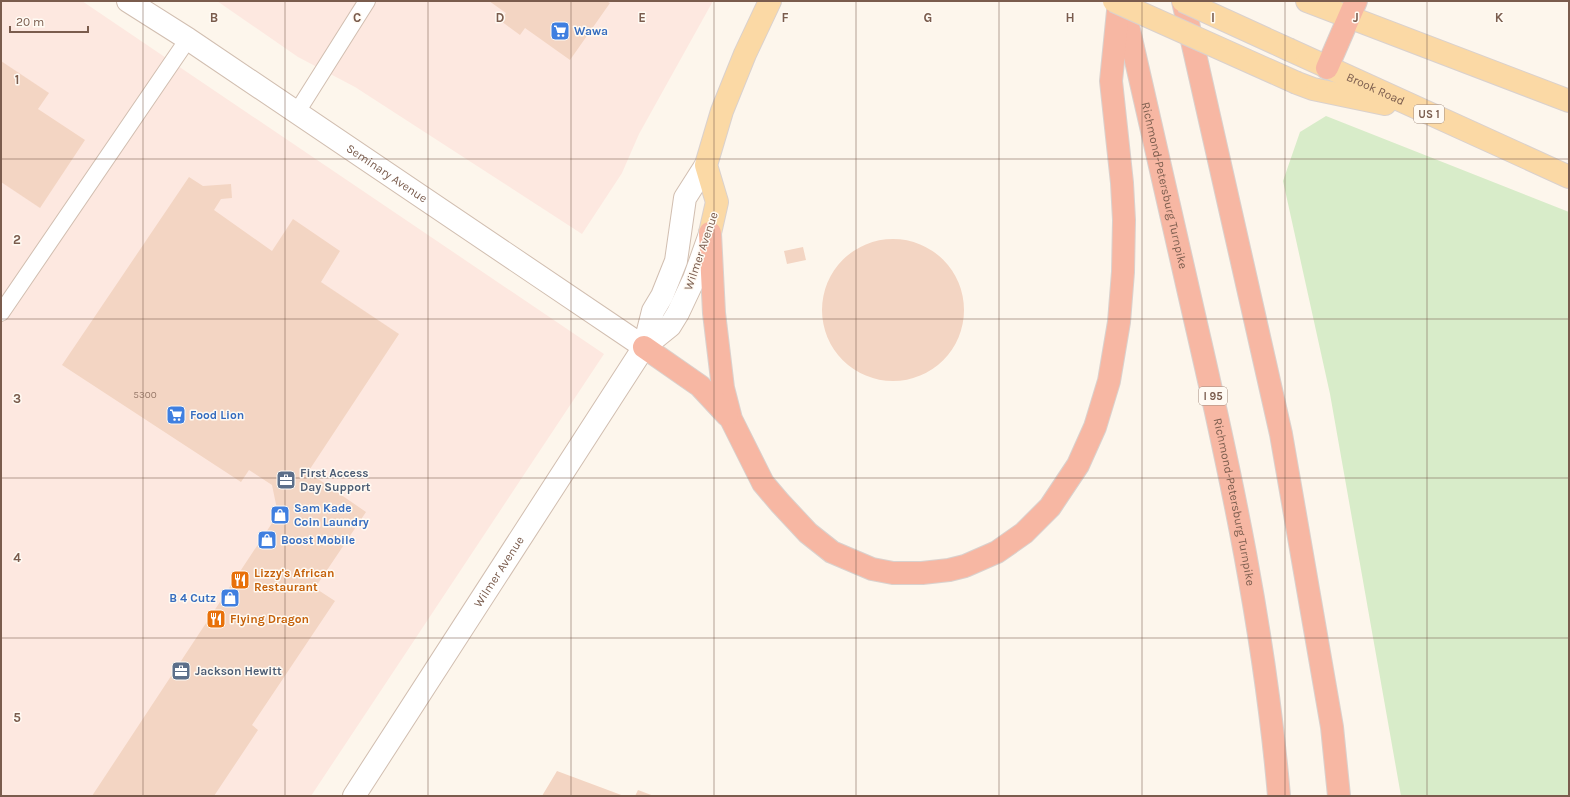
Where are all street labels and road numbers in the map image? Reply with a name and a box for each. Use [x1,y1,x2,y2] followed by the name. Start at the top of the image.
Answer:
[1344,70,1407,108] street label: Brook Road
[1139,101,1190,270] street label: Richmond-Petersburg Turnpike
[1414,105,1444,123] road number: US 1
[344,141,430,206] street label: Seminary Avenue
[681,210,721,292] street label: Wilmer Avenue
[1199,387,1227,405] road number: I 95
[1211,417,1258,587] street label: Richmond-Petersburg Turnpike
[471,534,527,610] street label: Wilmer Avenue

